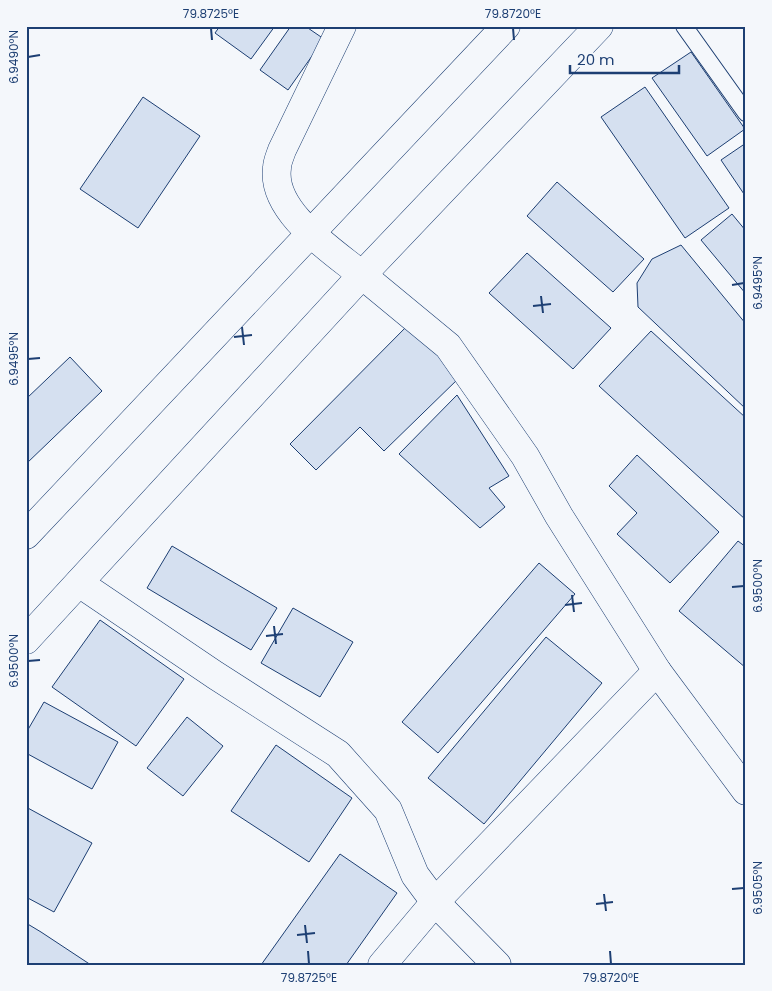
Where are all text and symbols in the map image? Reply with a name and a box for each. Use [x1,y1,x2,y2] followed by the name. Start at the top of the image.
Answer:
[183,5,239,22] text: 79.8725°E
[485,5,541,22] text: 79.8720°E
[5,30,22,84] text: 6.9490°N
[570,42,678,74] scale bar
[577,49,615,70] text: 20 m
[749,256,766,310] text: 6.9495°N
[5,332,22,386] text: 6.9495°N
[749,559,766,613] text: 6.9500°N
[5,634,22,688] text: 6.9500°N
[749,861,766,915] text: 6.9505°N
[281,969,337,986] text: 79.8725°E
[583,969,639,986] text: 79.8720°E

